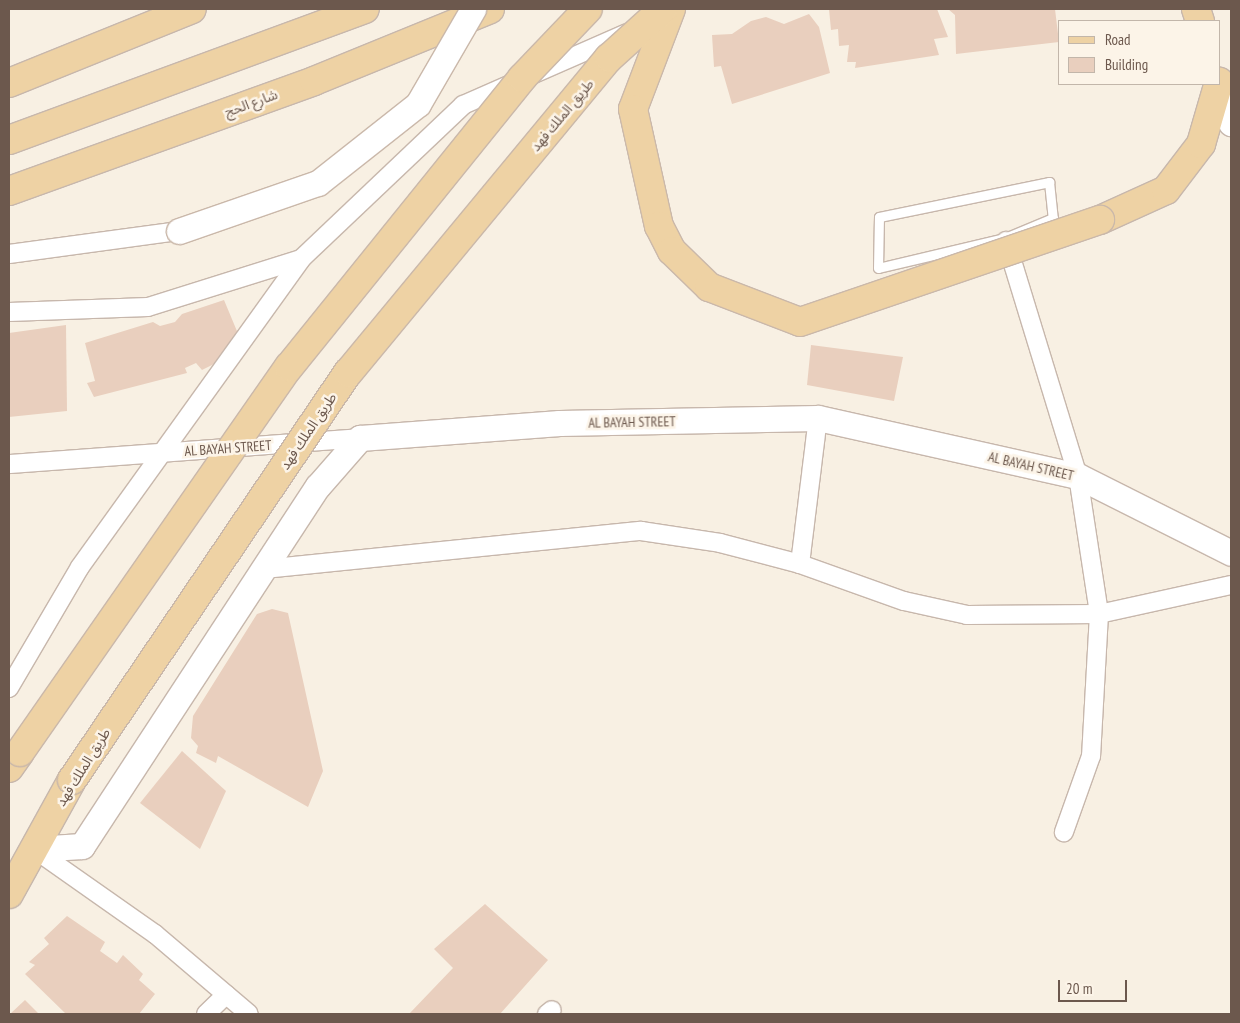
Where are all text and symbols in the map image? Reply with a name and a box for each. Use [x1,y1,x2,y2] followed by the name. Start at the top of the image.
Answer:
[1058,20,1220,85] legend
[1105,30,1131,49] text: Road
[1105,55,1148,74] text: Building
[527,76,597,154] street label: طريق الملك فهد
[222,86,280,120] street label: شارع الحج
[276,389,340,473] street label: طريق الملك فهد
[588,413,676,431] street label: AL BAYAH STREET
[184,437,272,459] street label: AL BAYAH STREET
[986,448,1076,484] street label: AL BAYAH STREET
[52,725,114,809] street label: طريق الملك فهد
[1060,970,1129,1002] scale bar
[1066,979,1092,998] text: 20 m

